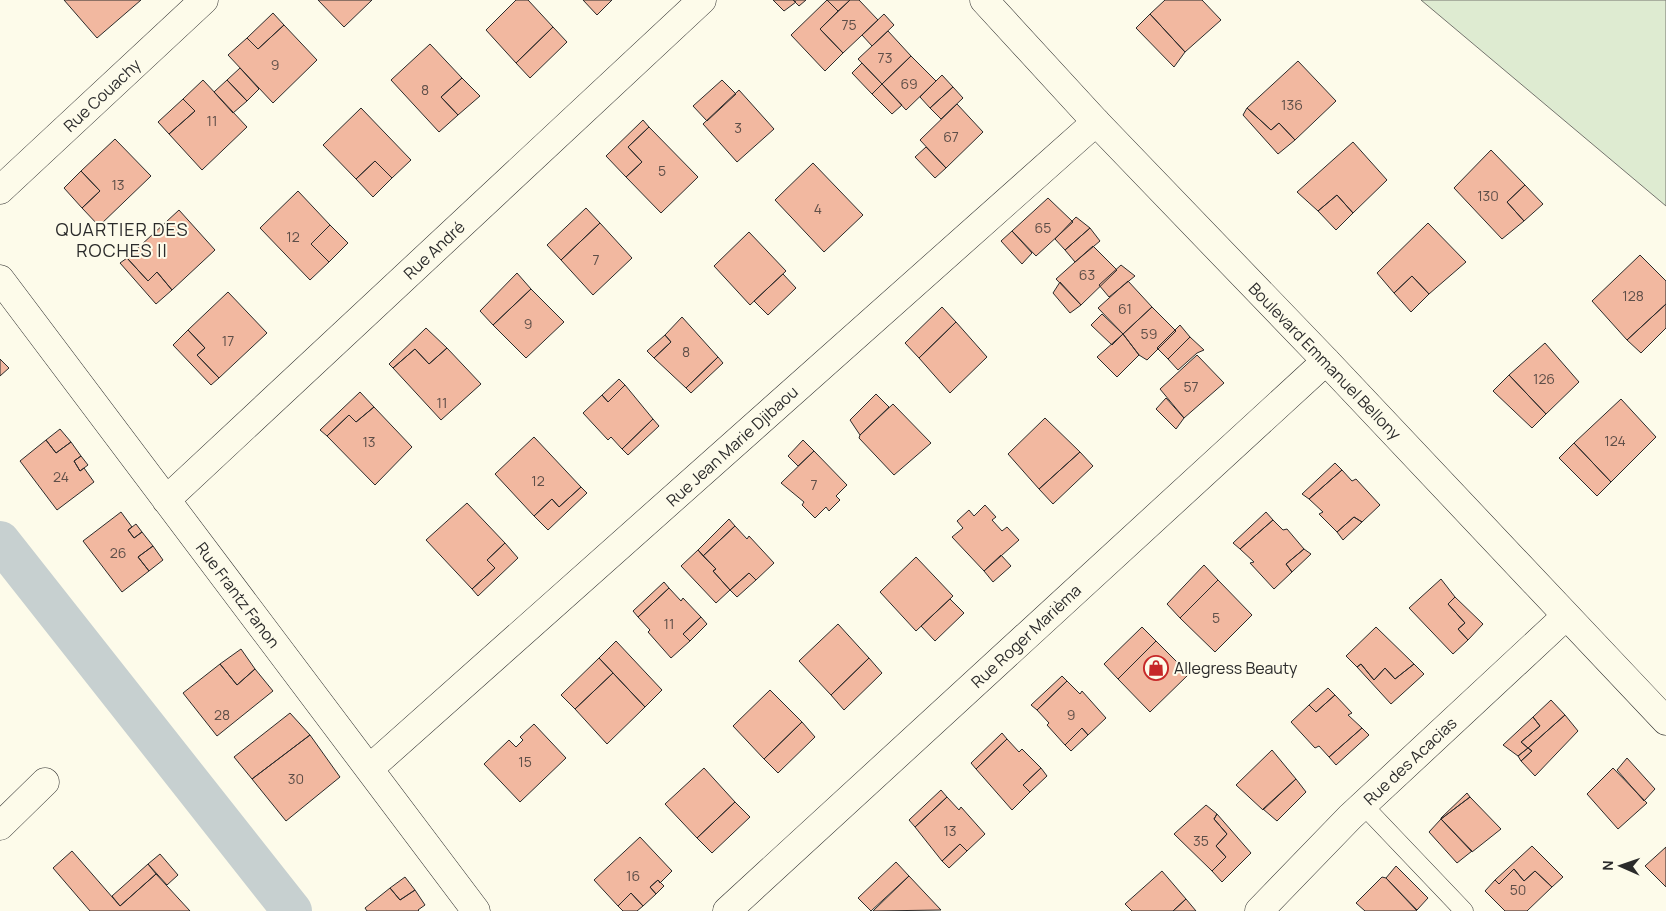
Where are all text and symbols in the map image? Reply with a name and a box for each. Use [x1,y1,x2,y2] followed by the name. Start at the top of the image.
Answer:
[841,15,857,34] house number: 75
[878,48,892,67] house number: 73
[59,53,146,137] street label: Rue Couachy
[271,55,279,74] house number: 9
[900,74,918,93] house number: 69
[421,80,429,99] house number: 8
[1281,95,1303,114] house number: 136
[207,111,217,130] house number: 11
[734,118,742,137] house number: 3
[943,127,959,146] house number: 67
[658,161,666,180] house number: 5
[111,175,125,194] house number: 13
[1477,186,1499,205] house number: 130
[814,199,822,218] house number: 4
[399,216,469,284] street label: Rue André
[56,217,189,262] district label: QUARTIER DES ROCHES II
[1035,218,1051,237] house number: 65
[286,227,300,246] house number: 12
[592,250,600,269] house number: 7
[1079,265,1095,284] house number: 63
[1244,278,1406,445] street label: Boulevard Emmanuel Bellony
[1622,286,1644,305] house number: 128
[1118,299,1132,318] house number: 61
[524,314,532,333] house number: 9
[1141,324,1157,343] house number: 59
[222,331,234,350] house number: 17
[682,342,690,361] house number: 8
[1533,369,1555,388] house number: 126
[1183,377,1199,396] house number: 57
[661,381,803,511] street label: Rue Jean Marie Djibaou
[437,393,447,412] house number: 11
[1604,431,1626,450] house number: 124
[362,432,376,451] house number: 13
[53,467,69,486] house number: 24
[531,471,545,490] house number: 12
[810,475,818,494] house number: 7
[191,538,285,652] street label: Rue Frantz Fanon
[110,543,126,562] house number: 26
[966,579,1086,693] street label: Rue Roger Marièma
[1212,608,1220,627] house number: 5
[664,614,674,633] house number: 11
[1143,655,1169,681] shop icon: Allegress Beauty
[1174,657,1298,679] place label: Allegress Beauty
[214,705,230,724] house number: 28
[1067,705,1075,724] house number: 9
[1359,712,1461,810] street label: Rue des Acacias
[518,752,532,771] house number: 15
[288,769,304,788] house number: 30
[943,821,957,840] house number: 13
[1193,831,1209,850] house number: 35
[1596,841,1646,891] north arrow
[1598,860,1617,871] text: N
[626,866,640,885] house number: 16
[1510,880,1526,899] house number: 50

